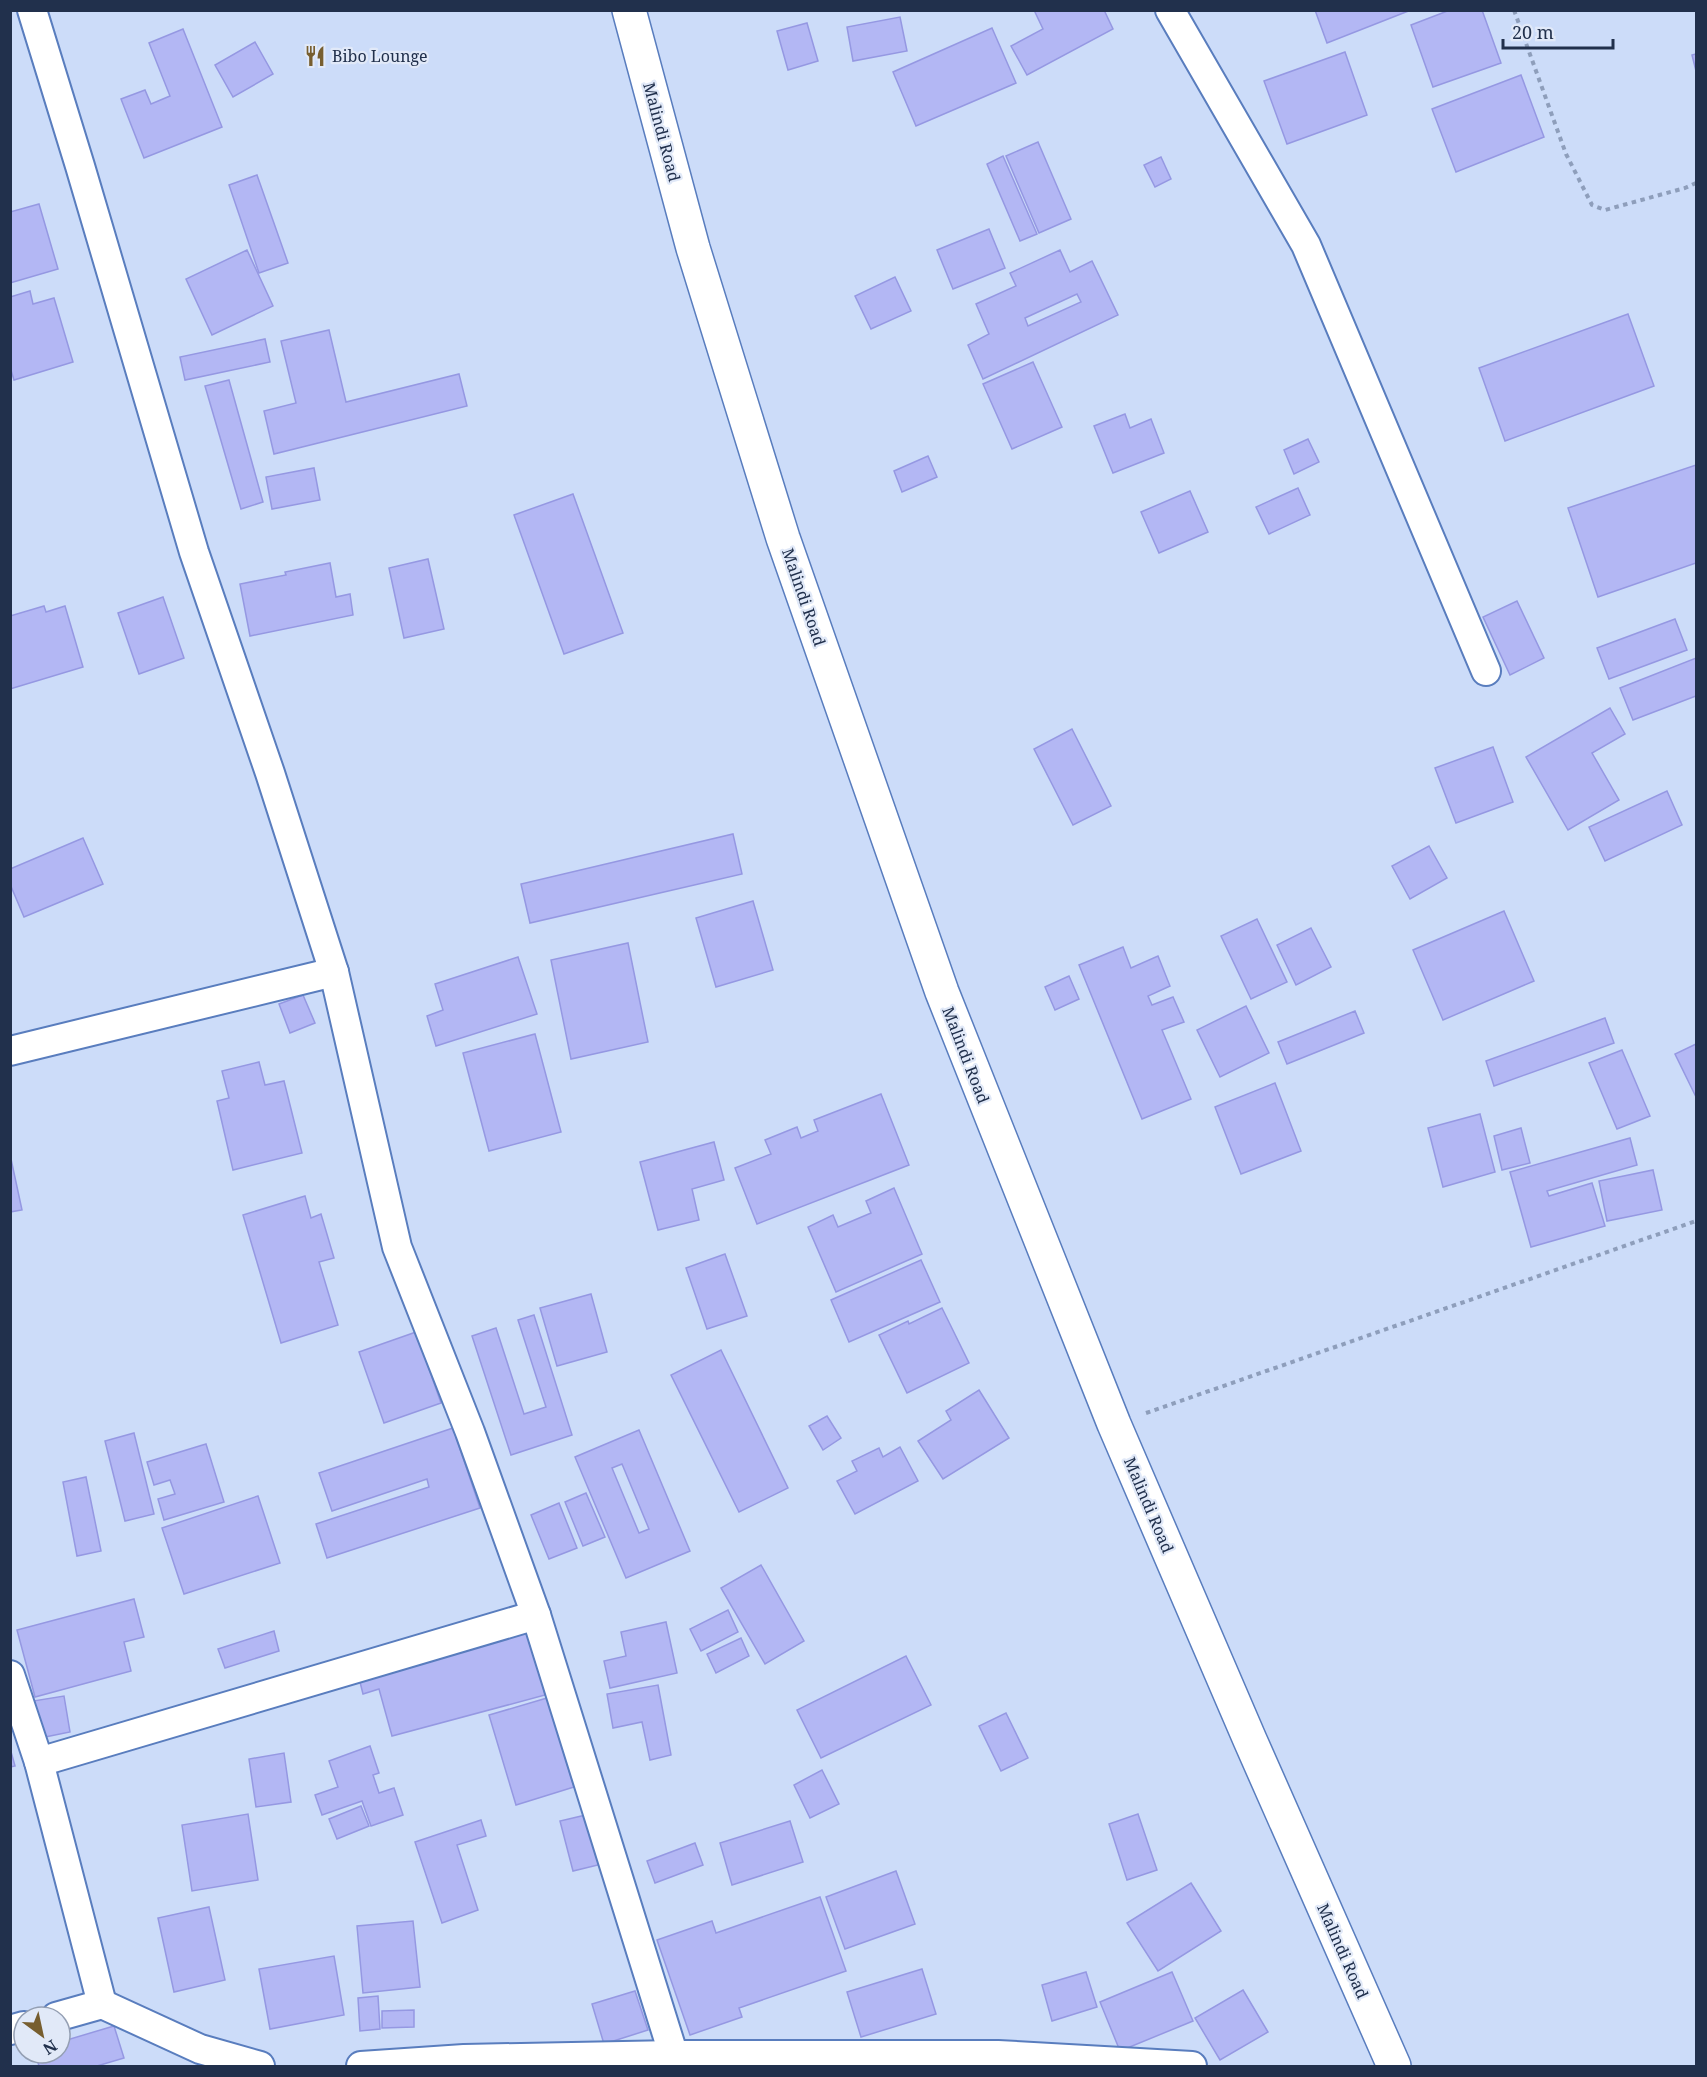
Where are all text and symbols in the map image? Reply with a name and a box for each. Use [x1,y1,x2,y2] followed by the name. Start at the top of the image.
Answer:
[1503,12,1612,50] scale bar
[1512,20,1554,44] text: 20 m
[303,44,327,68] restaurant icon: Bibo Lounge
[332,45,428,67] place label: Bibo Lounge
[638,80,686,184] street label: Malindi Road
[777,545,831,649] street label: Malindi Road
[937,1003,995,1107] street label: Malindi Road
[1119,1454,1179,1556] street label: Malindi Road
[1312,1900,1374,2002] street label: Malindi Road
[12,2005,72,2065] north arrow
[39,2035,61,2060] text: N

